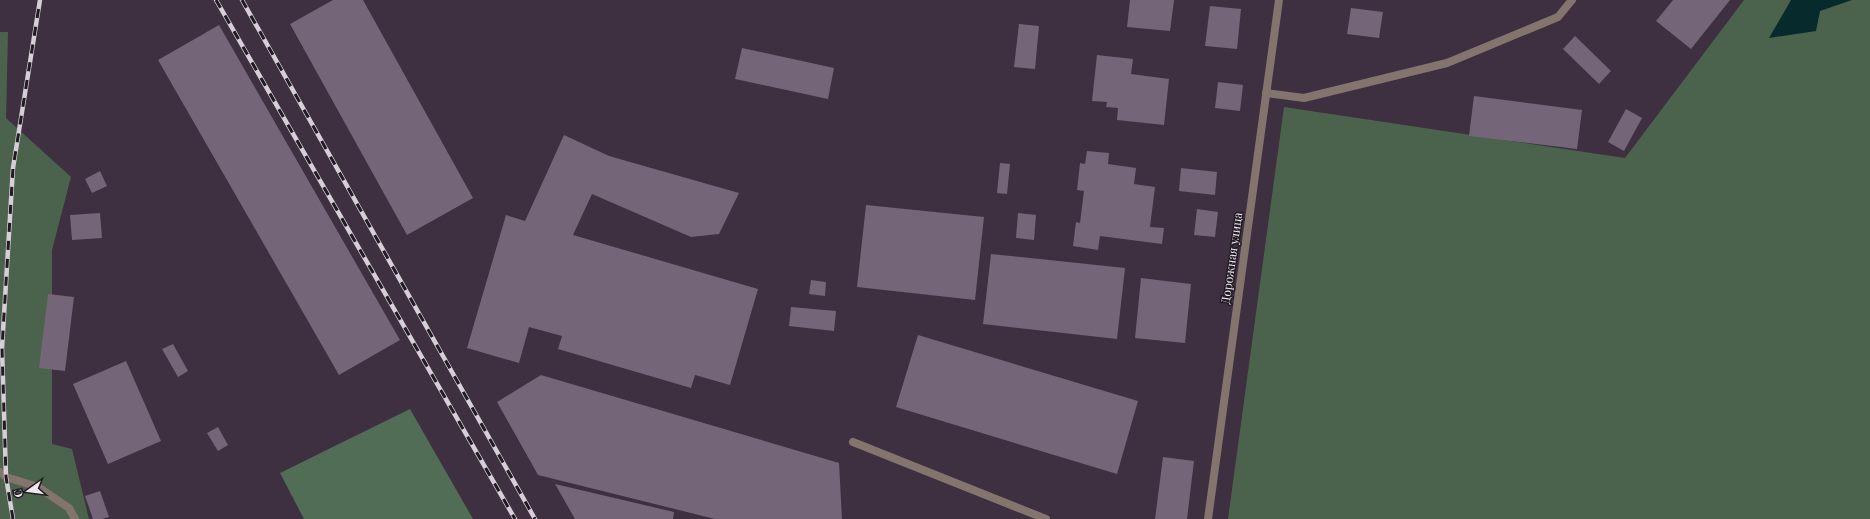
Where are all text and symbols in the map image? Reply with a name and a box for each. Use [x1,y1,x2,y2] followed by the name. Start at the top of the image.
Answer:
[1217,211,1245,305] street label: Дорожная улица
[8,471,48,511] north arrow
[10,488,26,499] text: С

